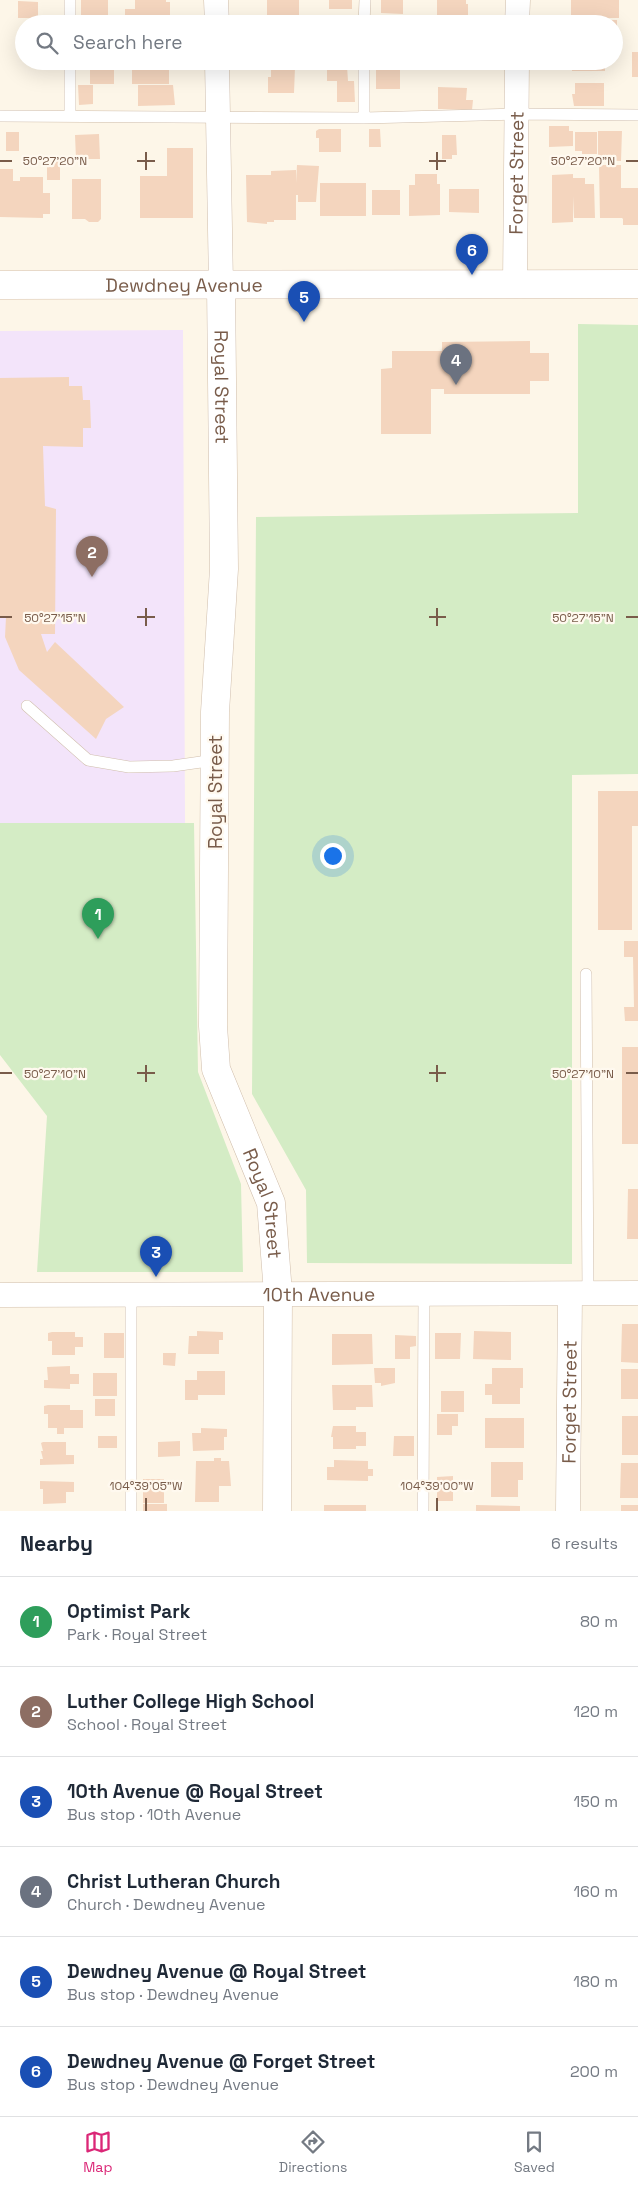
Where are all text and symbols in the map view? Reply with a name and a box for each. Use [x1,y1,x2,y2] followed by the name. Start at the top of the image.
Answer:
[15,15,623,70] search box
[33,29,61,57] icon: search
[73,30,183,55] text: Search here
[503,111,530,235] street label: Forget Street
[23,153,87,169] text: 50°27'20"N
[551,153,615,169] text: 50°27'20"N
[456,234,488,275] pin: 6
[105,273,263,298] street label: Dewdney Avenue
[288,281,320,322] pin: 5
[208,330,235,444] street label: Royal Street
[440,344,472,385] pin: 4
[76,536,108,577] pin: 2
[24,610,86,626] text: 50°27'15"N
[552,610,614,626] text: 50°27'15"N
[203,735,228,849] street label: Royal Street
[320,843,346,869] your location
[82,898,114,939] pin: 1
[24,1066,86,1082] text: 50°27'10"N
[552,1066,614,1082] text: 50°27'10"N
[237,1145,287,1260] street label: Royal Street
[140,1236,172,1277] pin: 3
[263,1282,375,1307] street label: 10th Avenue
[556,1340,583,1464] street label: Forget Street
[110,1478,183,1494] text: 104°39'05"W
[400,1478,474,1494] text: 104°39'00"W
[20,1530,93,1557] text: Nearby
[551,1533,618,1554] text: 6 results
[67,1599,190,1624] text: Optimist Park
[32,1611,40,1632] text: 1
[580,1611,618,1632] text: 80 m
[67,1624,207,1645] text: Park · Royal Street
[67,1689,314,1714] text: Luther College High School
[31,1701,41,1722] text: 2
[574,1701,618,1722] text: 120 m
[67,1714,227,1735] text: School · Royal Street
[67,1779,323,1804] text: 10th Avenue @ Royal Street
[31,1791,41,1812] text: 3
[574,1791,618,1812] text: 150 m
[67,1804,241,1825] text: Bus stop · 10th Avenue
[67,1869,280,1894] text: Christ Lutheran Church
[31,1881,41,1902] text: 4
[573,1881,618,1902] text: 160 m
[67,1894,265,1915] text: Church · Dewdney Avenue
[67,1959,366,1984] text: Dewdney Avenue @ Royal Street
[31,1971,41,1992] text: 5
[573,1971,618,1992] text: 180 m
[67,1984,279,2005] text: Bus stop · Dewdney Avenue
[67,2049,375,2074] text: Dewdney Avenue @ Forget Street
[31,2061,41,2082] text: 6
[570,2061,618,2082] text: 200 m
[67,2074,279,2095] text: Bus stop · Dewdney Avenue
[83,2128,112,2176] tab: Map
[279,2128,347,2176] tab: Directions
[514,2128,555,2176] tab: Saved

